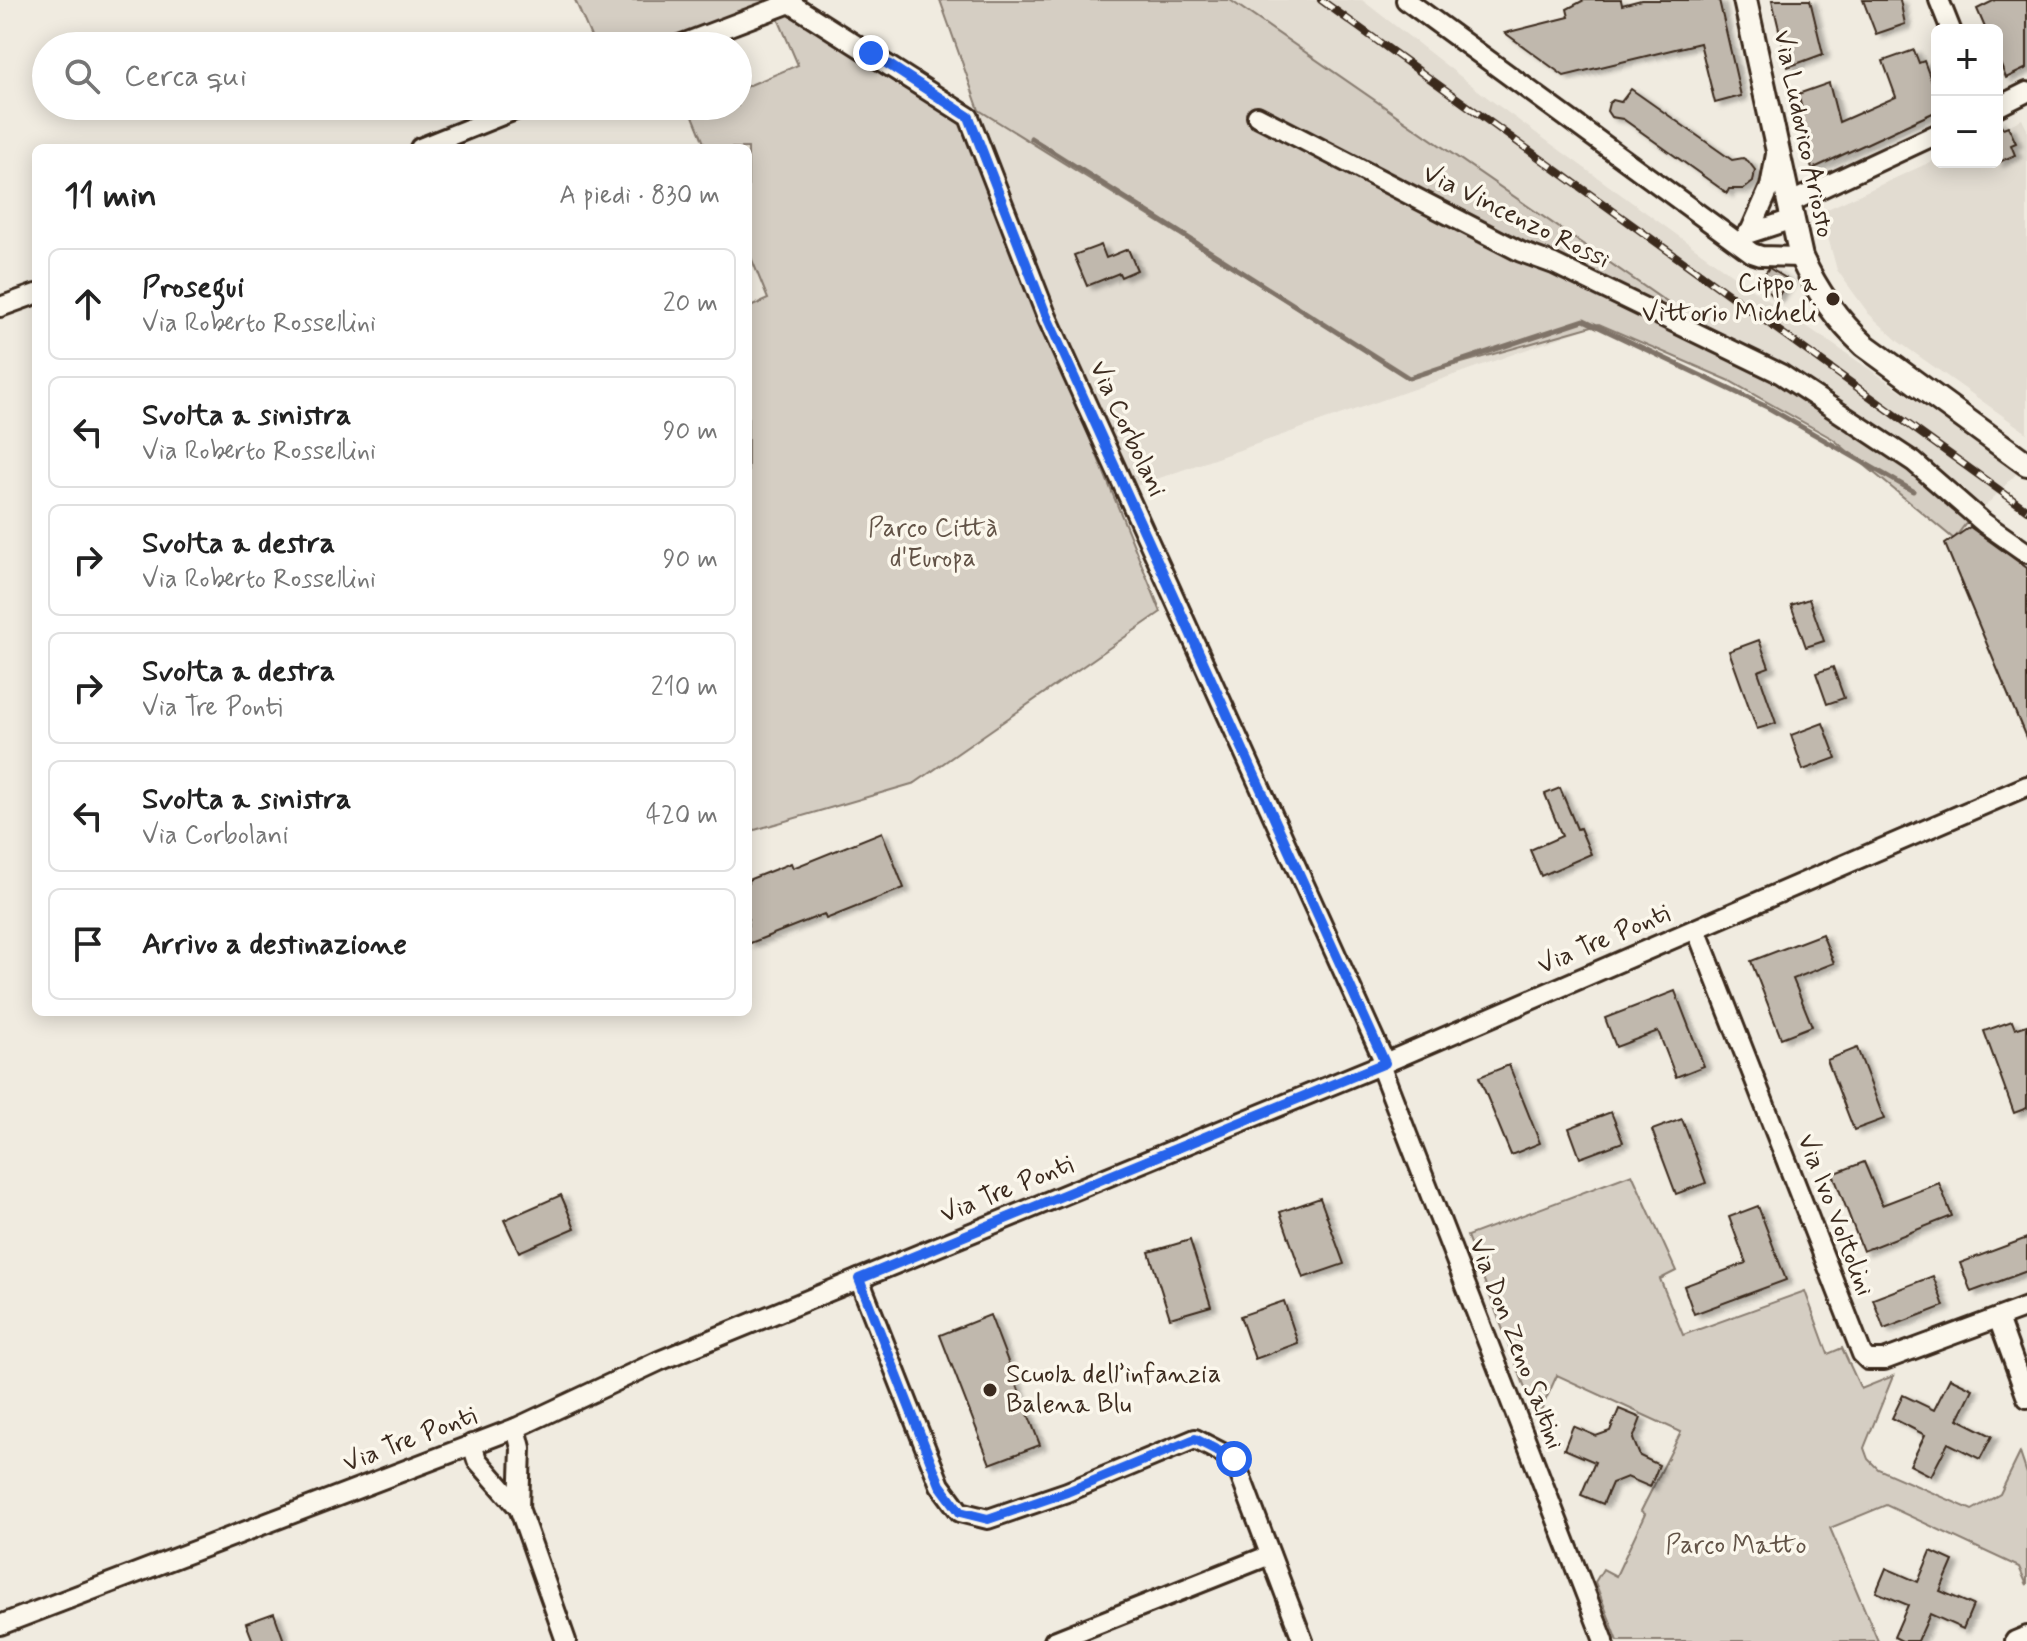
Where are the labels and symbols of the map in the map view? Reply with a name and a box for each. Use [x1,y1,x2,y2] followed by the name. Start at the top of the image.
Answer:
[1764,27,1842,241] street label: Via Ludovico Ariosto
[853,35,889,71] route end
[1417,157,1615,277] street label: Via Vincenzo Rossi
[1642,267,1817,331] place label: Cippo a Vittorio Micheli
[1824,290,1842,308] marker: Cippo a Vittorio Micheli
[1081,355,1173,503] street label: Via Corbolani
[868,512,998,576] park label: Parco Città d'Europa
[1533,897,1675,983] street label: Via Tre Ponti
[1788,1129,1882,1301] street label: Via Ivo Voltolini
[935,1148,1079,1232] street label: Via Tre Ponti
[1460,1234,1572,1454] street label: Via Don Zeno Saltini
[1006,1358,1221,1422] place label: Scuola dell’infanzia Balena Blu
[981,1381,999,1399] marker: Scuola dell’infanzia Balena Blu
[338,1399,482,1481] street label: Via Tre Ponti
[1216,1441,1252,1477] route start
[1665,1529,1807,1563] park label: Parco Matto

